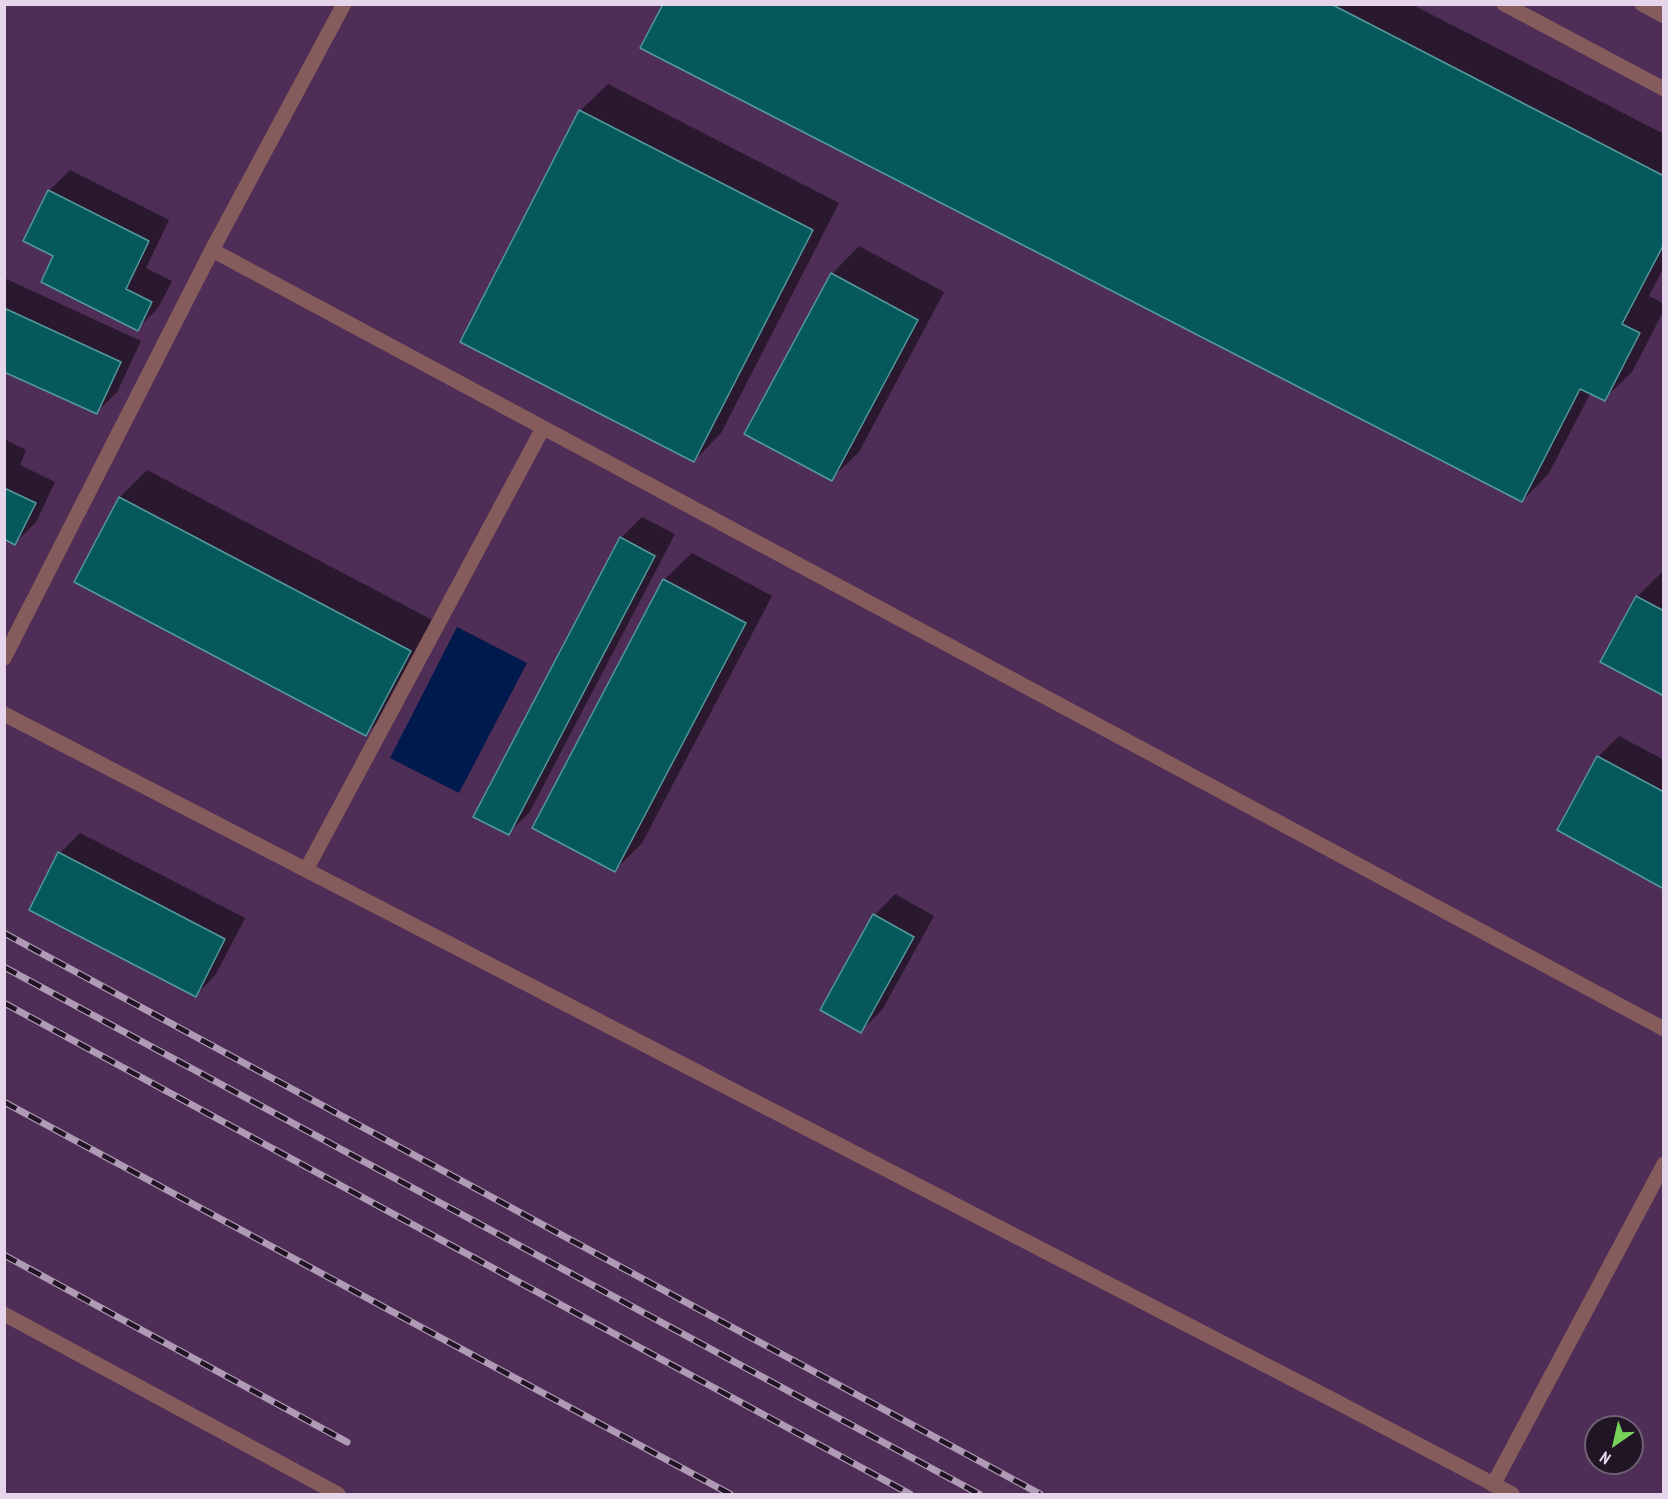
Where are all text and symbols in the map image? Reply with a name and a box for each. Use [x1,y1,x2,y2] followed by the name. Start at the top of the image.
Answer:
[1584,1415,1644,1475] north arrow
[1596,1448,1614,1469] text: N

